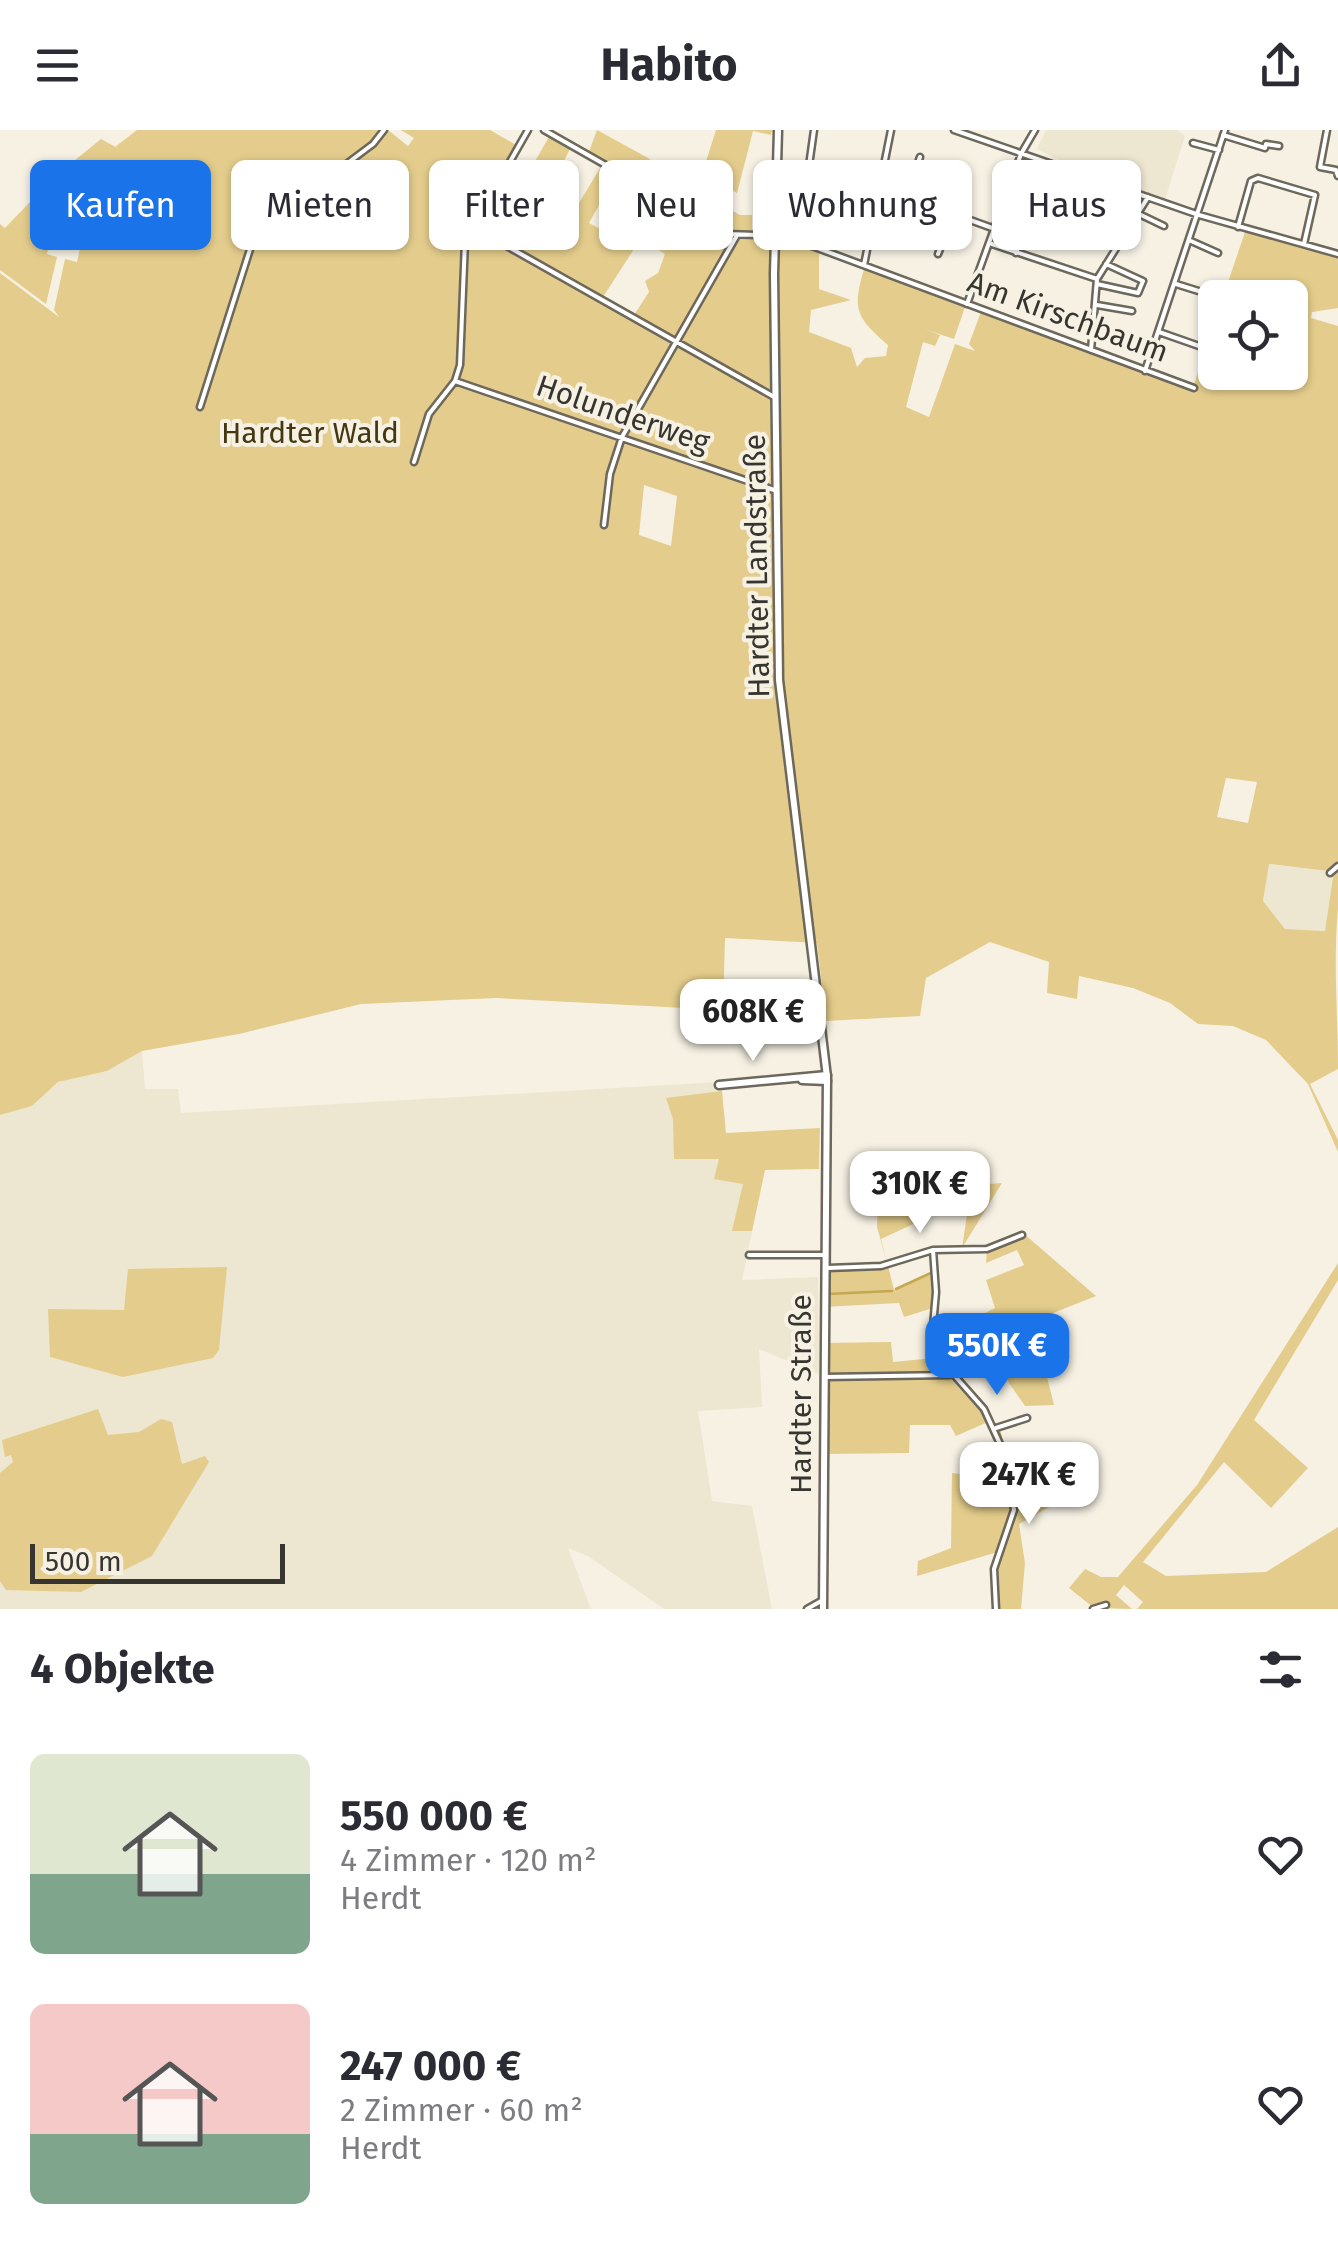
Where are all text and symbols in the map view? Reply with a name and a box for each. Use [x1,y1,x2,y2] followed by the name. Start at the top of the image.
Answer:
[30,38,85,93] icon: menu
[600,38,738,92] text: Habito
[1253,38,1308,93] icon: share
[30,160,211,250] chip: Kaufen
[231,160,409,250] chip: Mieten
[429,160,579,250] chip: Filter
[599,160,733,250] chip: Neu
[753,160,972,250] chip: Wohnung
[992,160,1141,250] chip: Haus
[963,264,1173,370] street label: Am Kirschbaum
[1198,280,1308,390] map controls
[1198,280,1308,390] button: locate
[532,368,715,461] street label: Holunderweg
[221,415,399,451] park label: Hardter Wald
[737,434,777,698] street label: Hardter Landstraße
[672,979,834,1064] pin: 608K €
[702,992,804,1030] text: 608K €
[839,1151,1001,1236] pin: 310K €
[872,1164,968,1202] text: 310K €
[783,1294,819,1494] street label: Hardter Straße
[916,1313,1078,1398] pin: 550K €
[947,1326,1047,1364] text: 550K €
[948,1442,1110,1527] pin: 247K €
[982,1455,1076,1493] text: 247K €
[30,1539,285,1584] scale bar
[45,1545,122,1578] text: 500 m
[1253,1642,1308,1697] icon: filters
[30,1644,215,1694] text: 4 Objekte
[340,1791,528,1841] text: 550 000 €
[110,1794,230,1914] icon: home
[1253,1827,1308,1882] icon: heart
[340,1841,597,1879] text: 4 Zimmer · 120 m²
[340,1879,421,1917] text: Herdt
[340,2041,521,2091] text: 247 000 €
[110,2044,230,2164] icon: home
[1253,2077,1308,2132] icon: heart
[340,2091,583,2129] text: 2 Zimmer · 60 m²
[340,2129,421,2167] text: Herdt

